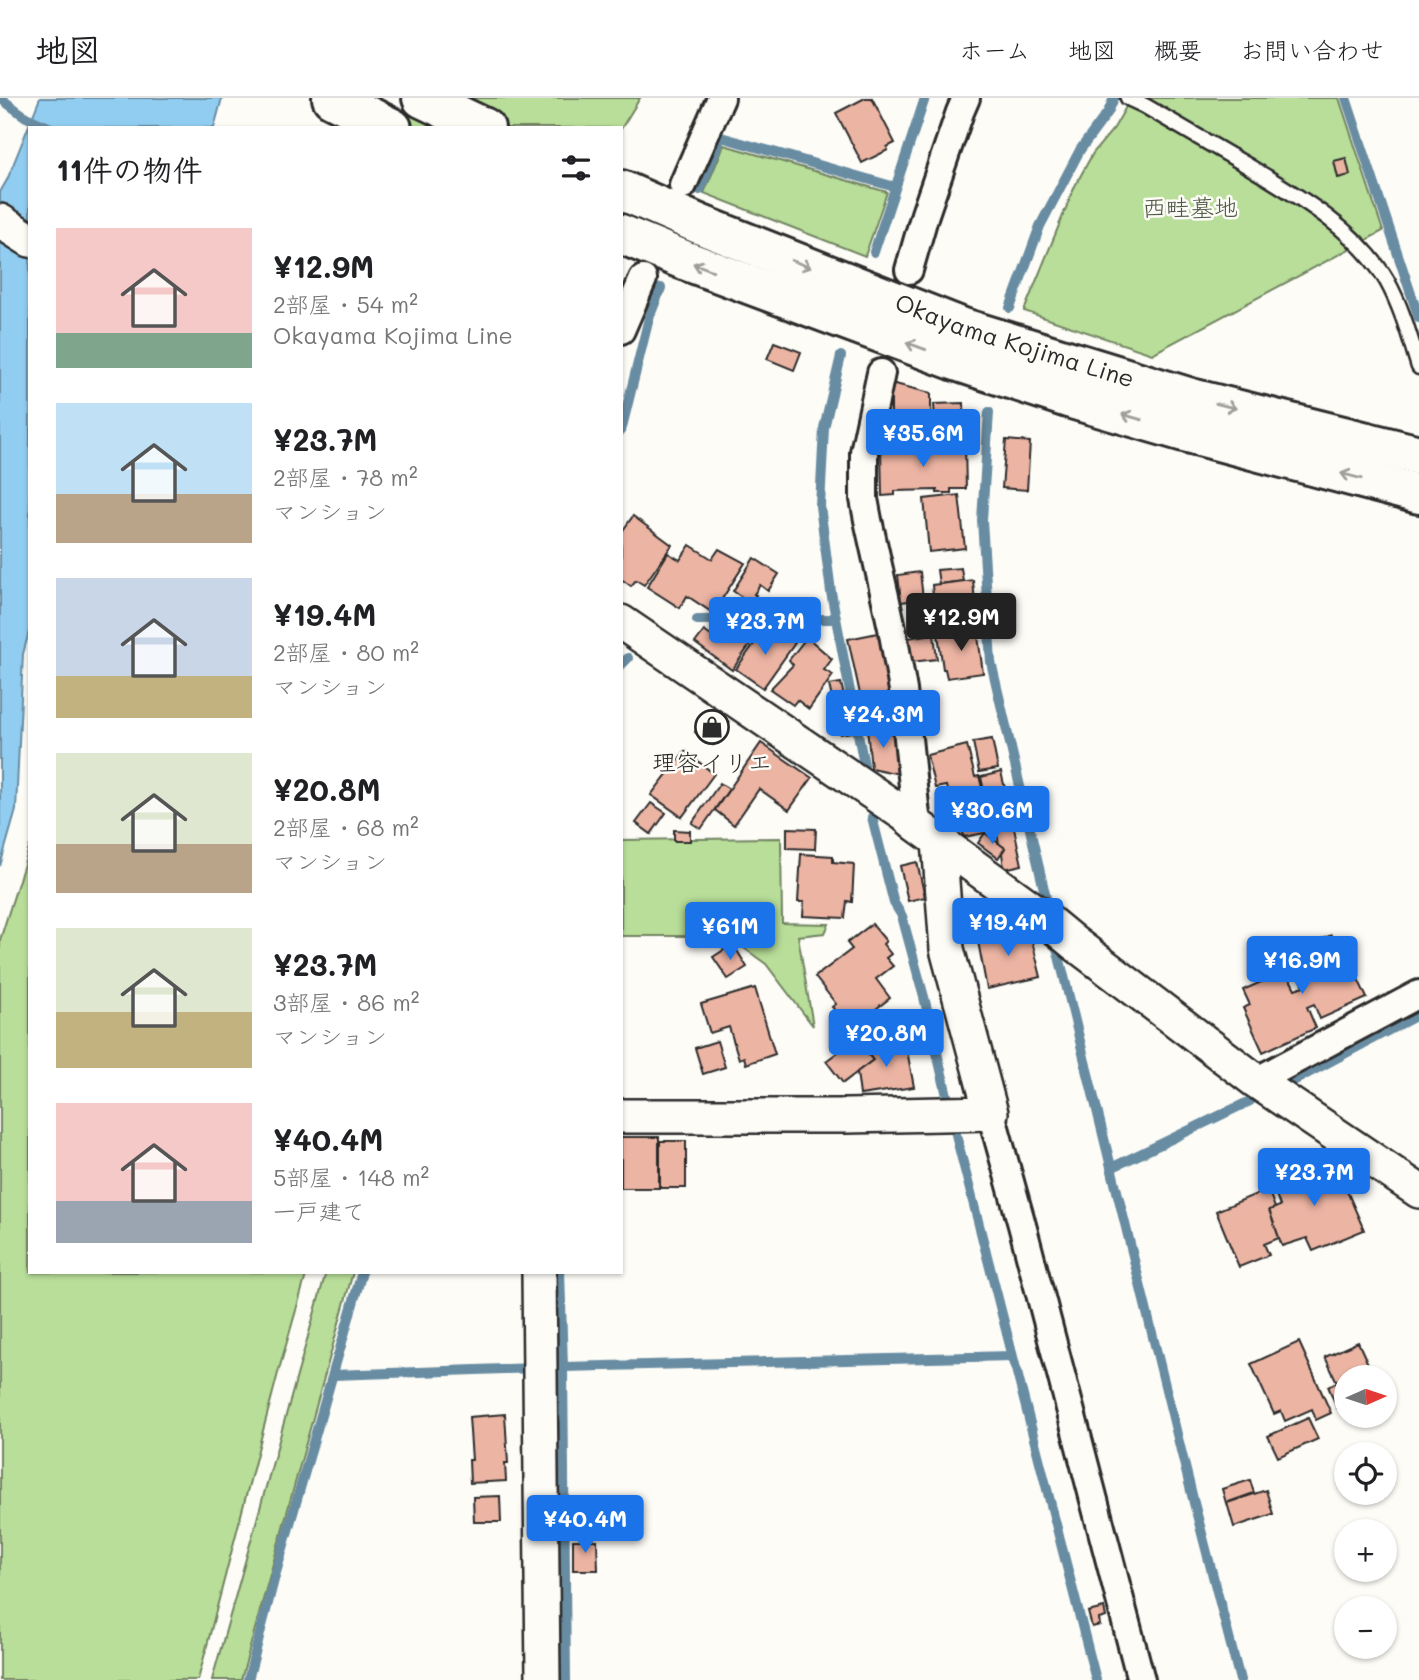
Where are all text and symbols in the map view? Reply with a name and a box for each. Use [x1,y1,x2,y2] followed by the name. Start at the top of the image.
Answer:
[35,27,101,70] text: 地図
[959,34,1030,65] text: ホーム
[1068,34,1116,65] text: 地図
[1154,34,1202,65] text: 概要
[1240,34,1384,65] text: お問い合わせ
[56,149,203,189] text: 11件の物件
[557,149,595,187] icon: filters
[1142,191,1238,222] park label: 西畦墓地
[273,246,374,286] text: ¥12.9M
[112,256,196,340] icon: home
[692,259,714,272] one-way arrow
[790,259,812,272] one-way arrow
[891,286,1138,394] street label: Okayama Kojima Line
[273,289,418,319] text: 2部屋 · 54 m²
[273,320,513,350] text: Okayama Kojima Line
[905,339,927,351] one-way arrow
[1214,400,1237,413] one-way arrow
[866,410,980,469] pin: ¥35.6M
[1121,410,1143,423] one-way arrow
[882,417,964,447] text: ¥35.6M
[273,419,378,459] text: ¥23.7M
[112,431,196,515] icon: home
[273,462,418,492] text: 2部屋 · 78 m²
[1341,469,1363,482] one-way arrow
[273,496,387,526] text: マンション
[273,594,377,634] text: ¥19.4M
[904,594,1018,653] pin: ¥12.9M
[708,598,822,657] pin: ¥23.7M
[922,601,1000,631] text: ¥12.9M
[725,605,805,635] text: ¥23.7M
[112,606,196,690] icon: home
[273,637,419,667] text: 2部屋 · 80 m²
[273,671,387,701] text: マンション
[826,690,940,750] pin: ¥24.3M
[842,698,924,728] text: ¥24.3M
[693,708,731,746] shop icon: 理容イリエ
[652,746,772,777] place label: 理容イリエ
[273,769,381,809] text: ¥20.8M
[112,781,196,865] icon: home
[935,786,1049,846] pin: ¥30.6M
[950,794,1034,824] text: ¥30.6M
[273,812,419,842] text: 2部屋 · 68 m²
[273,846,387,876] text: マンション
[951,898,1065,958] pin: ¥19.4M
[689,902,771,962] pin: ¥61M
[968,906,1048,936] text: ¥19.4M
[701,910,759,940] text: ¥61M
[1245,936,1359,996] pin: ¥16.9M
[273,944,378,984] text: ¥23.7M
[1263,944,1341,974] text: ¥16.9M
[112,956,196,1040] icon: home
[273,987,419,1017] text: 3部屋 · 86 m²
[829,1010,943,1069] pin: ¥20.8M
[845,1017,927,1047] text: ¥20.8M
[273,1021,387,1051] text: マンション
[273,1119,384,1159] text: ¥40.4M
[112,1131,196,1215] icon: home
[1257,1148,1371,1208] pin: ¥23.7M
[1274,1156,1354,1186] text: ¥23.7M
[273,1162,429,1192] text: 5部屋 · 148 m²
[273,1196,365,1226] text: 一戸建て
[1334,1365,1396,1428] north arrow
[1334,1365,1397,1659] map controls
[1334,1442,1397,1505] button: locate
[528,1496,642,1555] pin: ¥40.4M
[543,1503,627,1533] text: ¥40.4M
[1334,1519,1397,1582] button: +
[1334,1596,1397,1659] button: −

